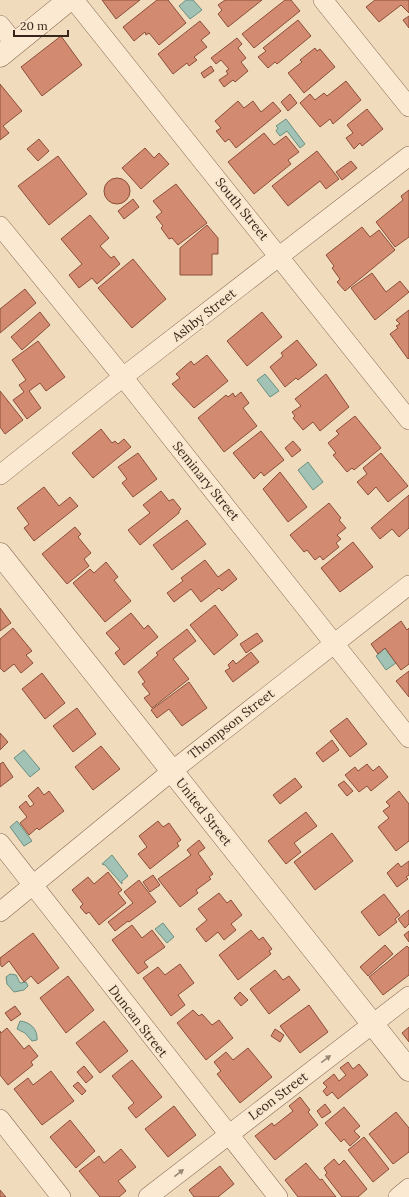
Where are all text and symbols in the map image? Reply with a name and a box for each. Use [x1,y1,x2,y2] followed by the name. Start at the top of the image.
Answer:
[14,12,68,38] scale bar
[20,18,48,33] text: 20 m
[212,174,272,244] street label: South Street
[168,285,239,346] street label: Ashby Street
[169,438,243,524] street label: Seminary Street
[184,685,278,763] street label: Thompson Street
[172,775,236,849] street label: United Street
[104,981,172,1061] street label: Duncan Street
[321,1055,332,1064] one-way arrow
[245,1068,311,1124] street label: Leon Street
[173,1169,184,1177] one-way arrow

